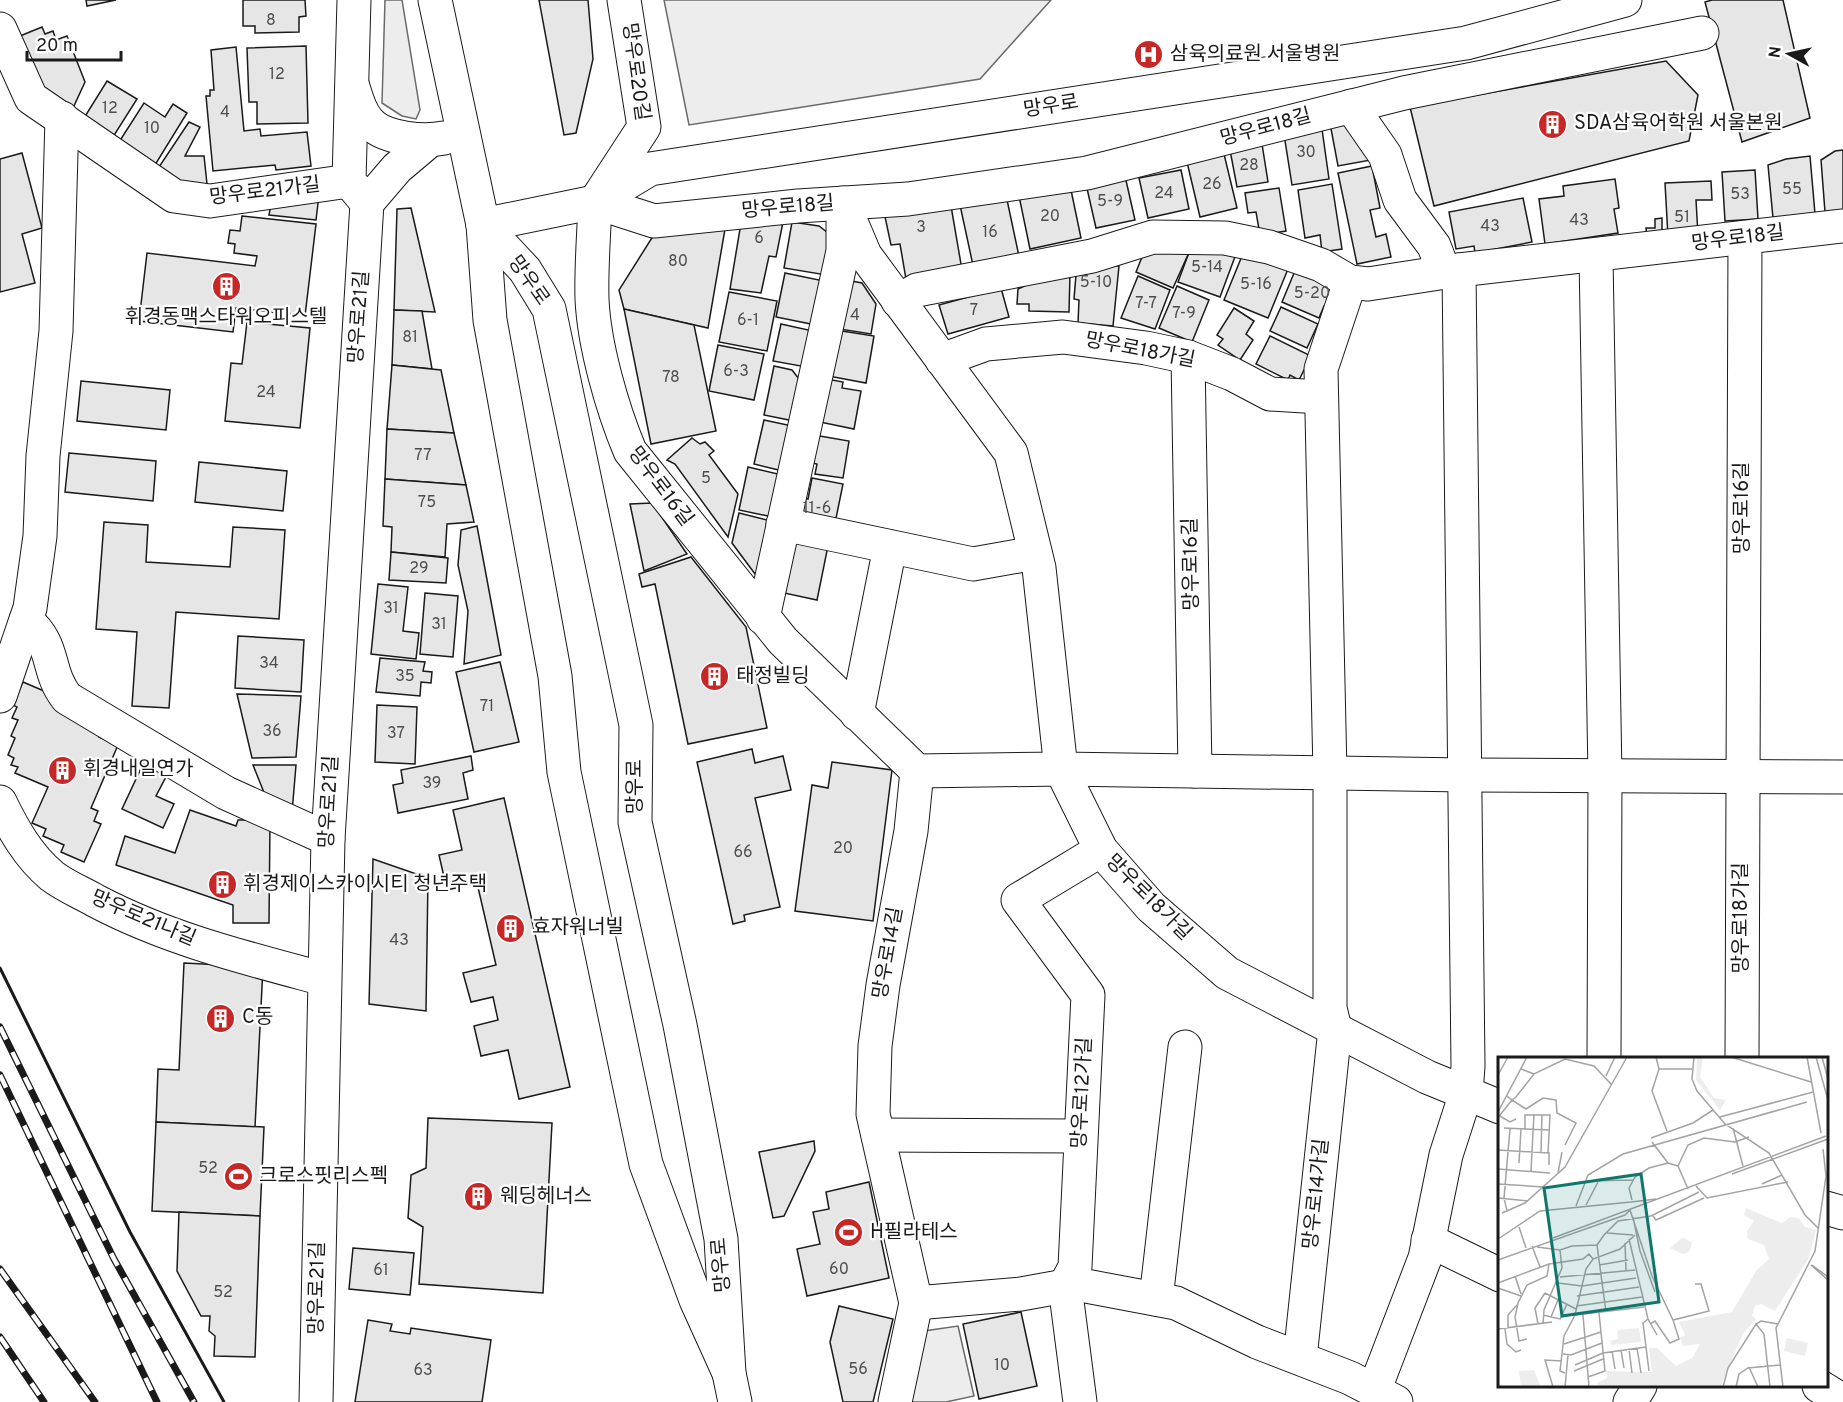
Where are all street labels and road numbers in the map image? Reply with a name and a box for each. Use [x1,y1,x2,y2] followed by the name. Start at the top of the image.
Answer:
[615,21,655,123] street label: 망우로20길
[1022,90,1080,124] street label: 망우로
[1218,103,1314,153] street label: 망우로18길
[208,172,322,212] street label: 망우로21가길
[740,191,836,225] street label: 망우로18길
[1690,220,1786,258] street label: 망우로18길
[502,251,554,311] street label: 망우로
[344,270,376,364] street label: 망우로21길
[1083,328,1197,374] street label: 망우로18가길
[622,442,698,532] street label: 망우로16길
[1730,462,1756,555] street label: 망우로16길
[1178,517,1206,611] street label: 망우로16길
[315,755,345,849] street label: 망우로21길
[623,759,649,815] street label: 망우로
[1099,849,1197,947] street label: 망우로18가길
[1729,862,1755,974] street label: 망우로18가길
[87,885,199,953] street label: 망우로21나길
[868,905,910,1001] street label: 망우로14길
[1067,1037,1099,1149] street label: 망우로12가길
[1298,1137,1336,1251] street label: 망우로14가길
[707,1236,737,1294] street label: 망우로
[304,1241,332,1335] street label: 망우로21길

